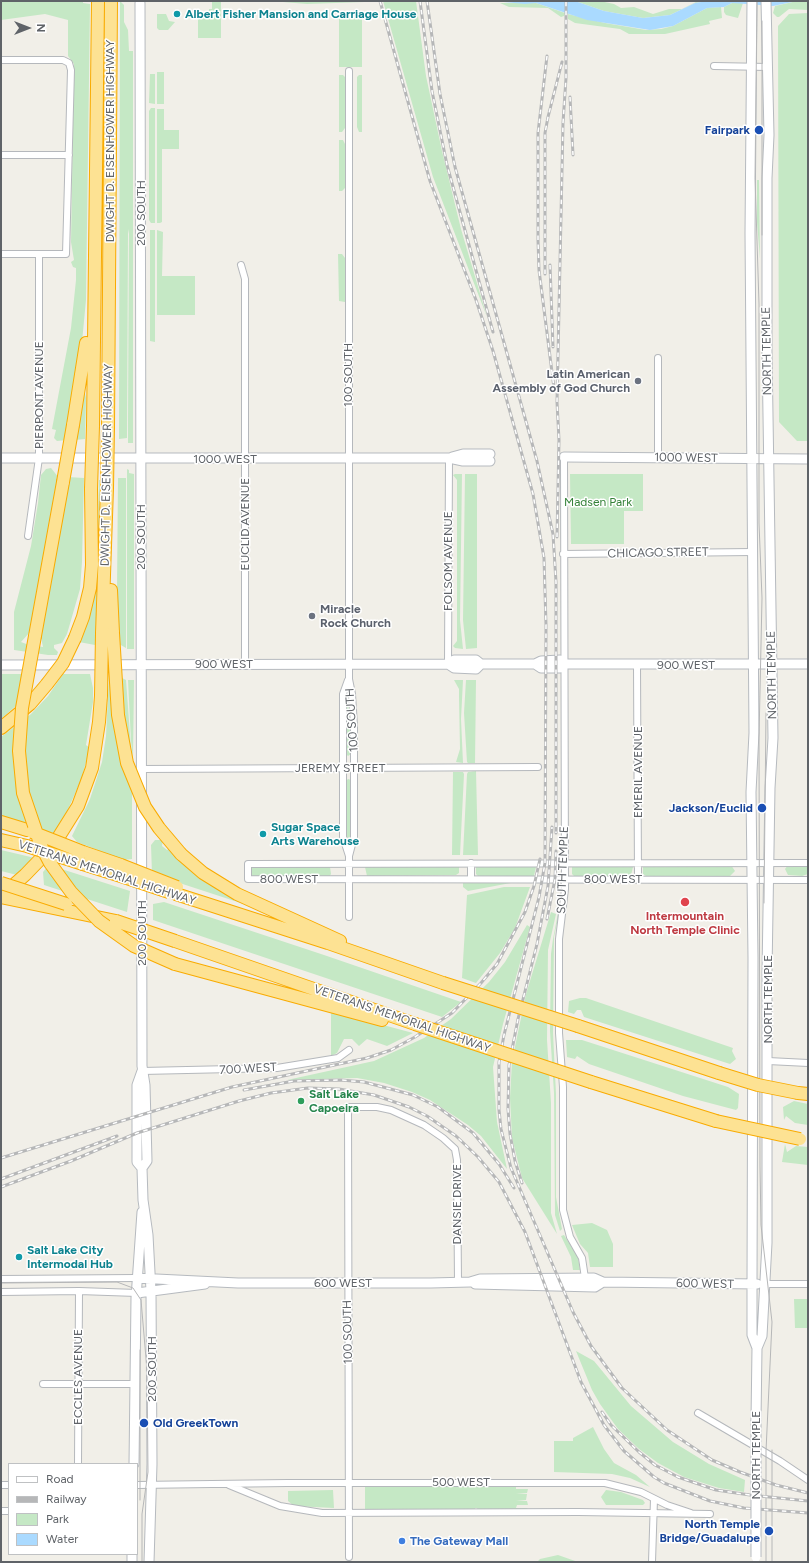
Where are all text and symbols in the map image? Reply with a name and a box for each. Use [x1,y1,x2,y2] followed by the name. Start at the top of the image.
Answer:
[185,7,416,21] place label: Albert Fisher Mansion and Carriage House
[8,8,48,48] north arrow
[172,9,182,19] marker: Albert Fisher Mansion and Carriage House
[34,24,47,32] text: N
[103,40,117,242] street label: DWIGHT D. EISENHOWER HIGHWAY
[705,123,750,137] place label: Fairpark
[753,124,765,136] marker: Fairpark
[134,180,148,246] street label: 200 SOUTH
[759,306,775,396] street label: NORTH TEMPLE
[32,341,46,449] street label: PIERPONT AVENUE
[341,343,355,407] street label: 100 SOUTH
[98,364,116,566] street label: DWIGHT D. EISENHOWER HIGHWAY
[493,367,630,395] place label: Latin American Assembly of God Church
[633,376,643,386] marker: Latin American Assembly of God Church
[654,450,718,466] street label: 1000 WEST
[193,452,257,466] street label: 1000 WEST
[238,478,252,570] street label: EUCLID AVENUE
[564,495,632,509] park label: Madsen Park
[134,504,148,570] street label: 200 SOUTH
[441,511,455,611] street label: FOLSOM AVENUE
[607,545,709,561] street label: CHICAGO STREET
[320,602,391,630] place label: Miracle Rock Church
[307,611,317,621] marker: Miracle Rock Church
[764,630,780,720] street label: NORTH TEMPLE
[195,657,253,671] street label: 900 WEST
[657,658,715,672] street label: 900 WEST
[343,688,361,752] street label: 100 SOUTH
[631,726,645,818] street label: EMERIL AVENUE
[295,761,385,775] street label: JEREMY STREET
[669,801,753,815] place label: Jackson/Euclid
[756,802,768,814] marker: Jackson/Euclid
[271,820,359,848] place label: Sugar Space Arts Warehouse
[554,826,572,914] street label: SOUTH TEMPLE
[258,829,268,839] marker: Sugar Space Arts Warehouse
[16,837,198,909] street label: VETERANS MEMORIAL HIGHWAY
[260,872,318,886] street label: 800 WEST
[584,872,642,886] street label: 800 WEST
[679,896,691,908] marker: Intermountain North Temple Clinic
[135,900,149,966] street label: 200 SOUTH
[630,909,740,937] place label: Intermountain North Temple Clinic
[761,955,775,1043] street label: NORTH TEMPLE
[312,982,492,1056] street label: VETERANS MEMORIAL HIGHWAY
[219,1060,277,1078] street label: 700 WEST
[309,1087,359,1115] place label: Salt Lake Capoeira
[296,1096,306,1106] marker: Salt Lake Capoeira
[450,1164,464,1244] street label: DANSIE DRIVE
[27,1243,113,1271] place label: Salt Lake City Intermodal Hub
[14,1252,24,1262] marker: Salt Lake City Intermodal Hub
[314,1276,372,1290] street label: 600 WEST
[676,1276,734,1292] street label: 600 WEST
[340,1300,356,1364] street label: 100 SOUTH
[71,1329,85,1425] street label: ECCLES AVENUE
[145,1336,159,1402] street label: 200 SOUTH
[749,1411,763,1499] street label: NORTH TEMPLE
[153,1416,238,1430] place label: Old GreekTown
[138,1417,150,1429] marker: Old GreekTown
[8,1463,138,1555] legend
[46,1472,74,1486] text: Road
[432,1475,490,1489] street label: 500 WEST
[46,1492,87,1506] text: Railway
[46,1512,69,1526] text: Park
[659,1517,760,1545] place label: North Temple Bridge/Guadalupe
[763,1525,775,1537] marker: North Temple Bridge/Guadalupe
[46,1532,78,1546] text: Water
[410,1534,508,1548] place label: The Gateway Mall
[397,1536,407,1546] marker: The Gateway Mall

